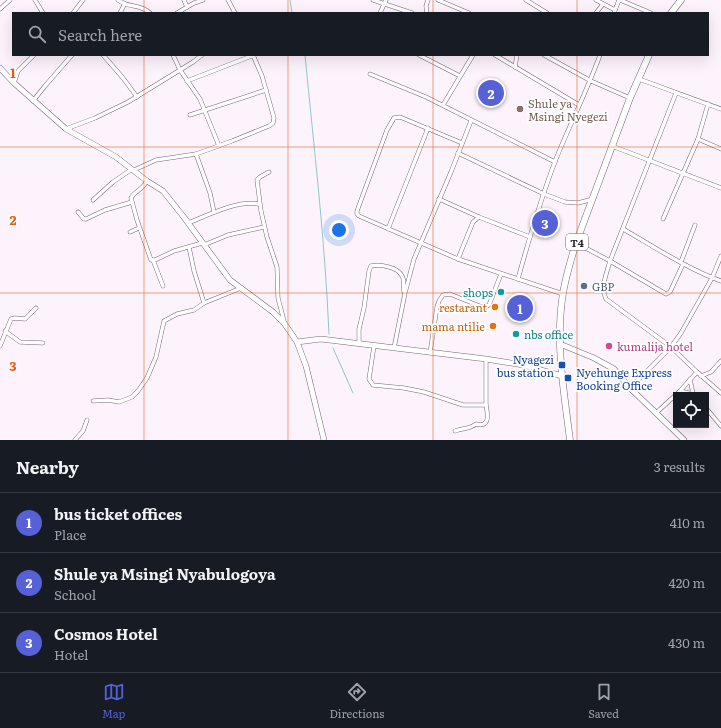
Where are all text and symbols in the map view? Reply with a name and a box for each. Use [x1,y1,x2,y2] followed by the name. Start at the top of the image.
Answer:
[12,12,709,56] search box
[26,23,48,45] icon: search
[58,23,142,46] text: Search here
[10,63,16,82] text: 1
[478,78,504,108] pin: 2
[528,95,608,124] place label: Shule ya Msingi Nyegezi
[515,104,525,114] marker: Shule ya Msingi Nyegezi
[532,208,558,238] pin: 3
[10,210,17,229] text: 2
[329,220,349,240] your location
[566,234,588,250] road number: T4
[592,278,615,294] place label: GBP
[579,281,589,291] marker: GBP
[463,284,493,300] place label: shops
[496,287,506,297] marker: shops
[507,293,533,323] pin: 1
[439,299,488,315] place label: restarant
[490,302,500,312] marker: restarant
[422,318,485,334] place label: mama ntilie
[488,321,498,331] marker: mama ntilie
[524,326,573,342] place label: nbs office
[511,329,521,339] marker: nbs office
[617,338,693,354] place label: kumalija hotel
[604,341,614,351] marker: kumalija hotel
[497,351,554,380] place label: Nyagezi bus station
[9,356,17,375] text: 3
[557,360,567,370] marker: Nyagezi bus station
[576,364,672,393] place label: Nyehunge Express Booking Office
[563,373,573,383] marker: Nyehunge Express Booking Office
[673,392,709,428] map controls
[673,392,709,428] button: locate
[16,454,79,479] text: Nearby
[654,457,705,476] text: 3 results
[54,502,182,525] text: bus ticket offices
[26,513,32,532] text: 1
[670,513,705,532] text: 410 m
[54,525,86,544] text: Place
[54,562,276,585] text: Shule ya Msingi Nyabulogoya
[26,573,32,592] text: 2
[669,573,705,592] text: 420 m
[54,585,96,604] text: School
[54,622,158,645] text: Cosmos Hotel
[25,633,33,652] text: 3
[668,633,705,652] text: 430 m
[54,645,88,664] text: Hotel
[102,681,125,721] tab: Map
[329,681,384,721] tab: Directions
[588,681,619,721] tab: Saved

